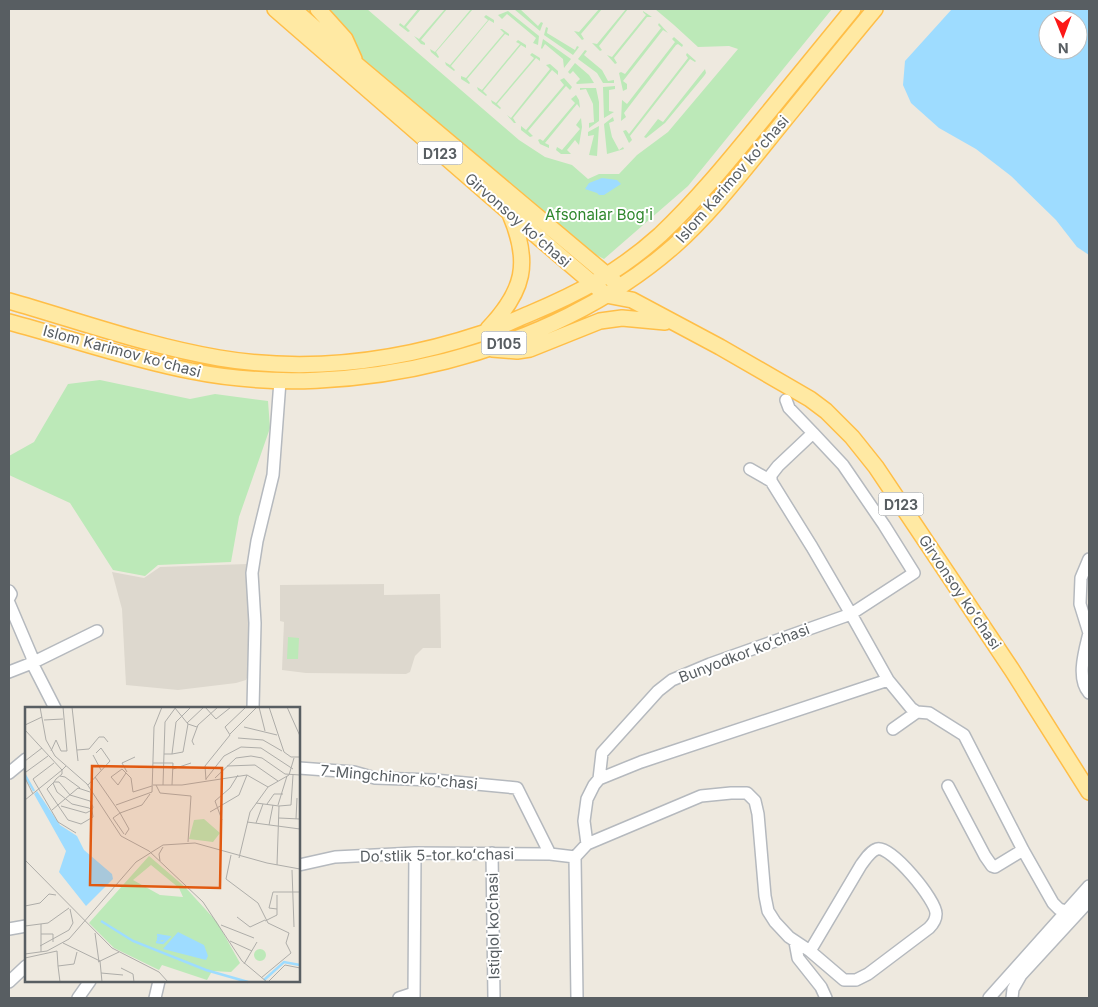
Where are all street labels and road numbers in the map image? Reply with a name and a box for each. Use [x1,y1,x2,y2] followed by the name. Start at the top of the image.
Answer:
[671,111,793,247] street label: Islom Karimov koʻchasi
[418,142,462,164] road number: D123
[461,169,575,271] street label: Girvonsoy koʻchasi
[41,321,203,381] street label: Islom Karimov koʻchasi
[482,332,526,354] road number: D105
[878,492,924,516] road number: D123
[915,531,1005,653] street label: Girvonsoy koʻchasi
[676,619,812,687] street label: Bunyodkor koʻchasi
[320,761,478,793] street label: 7-Mingchinor ko'chasi
[360,844,514,866] street label: Doʻstlik 5-tor koʻchasi
[483,872,503,980] street label: Istiqlol ko‘chasi

